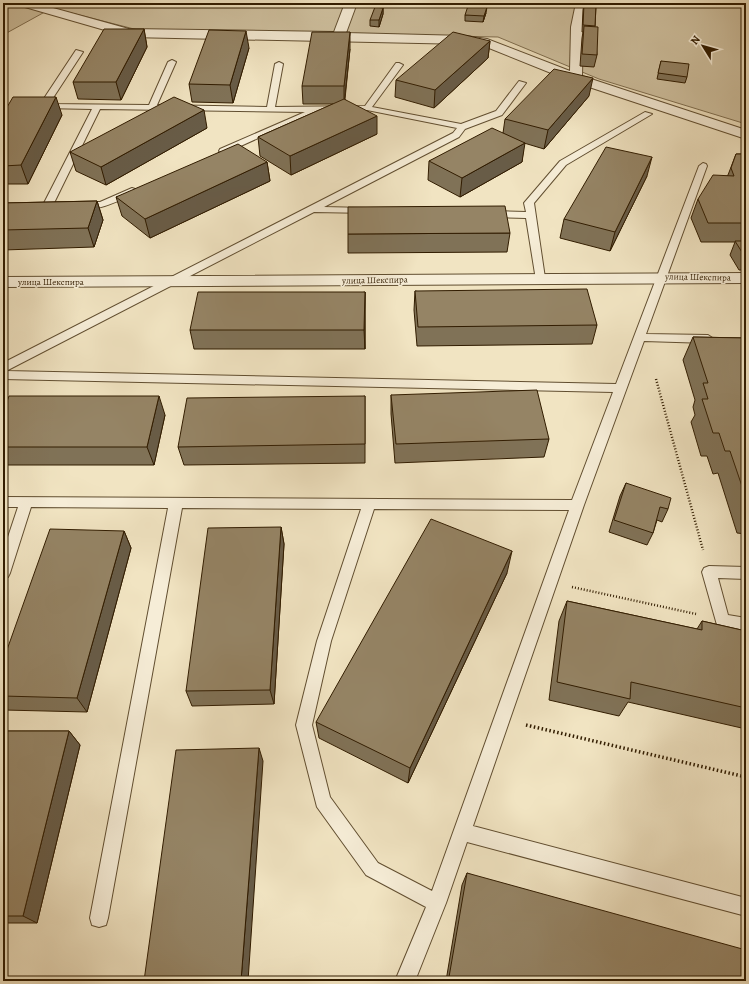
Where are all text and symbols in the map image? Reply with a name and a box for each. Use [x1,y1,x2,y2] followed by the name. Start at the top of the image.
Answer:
[683,26,723,66] north arrow
[687,33,704,48] text: N
[664,270,732,284] street label: улица Шекспира
[341,273,409,287] street label: улица Шекспира
[17,276,85,288] street label: улица Шекспира

